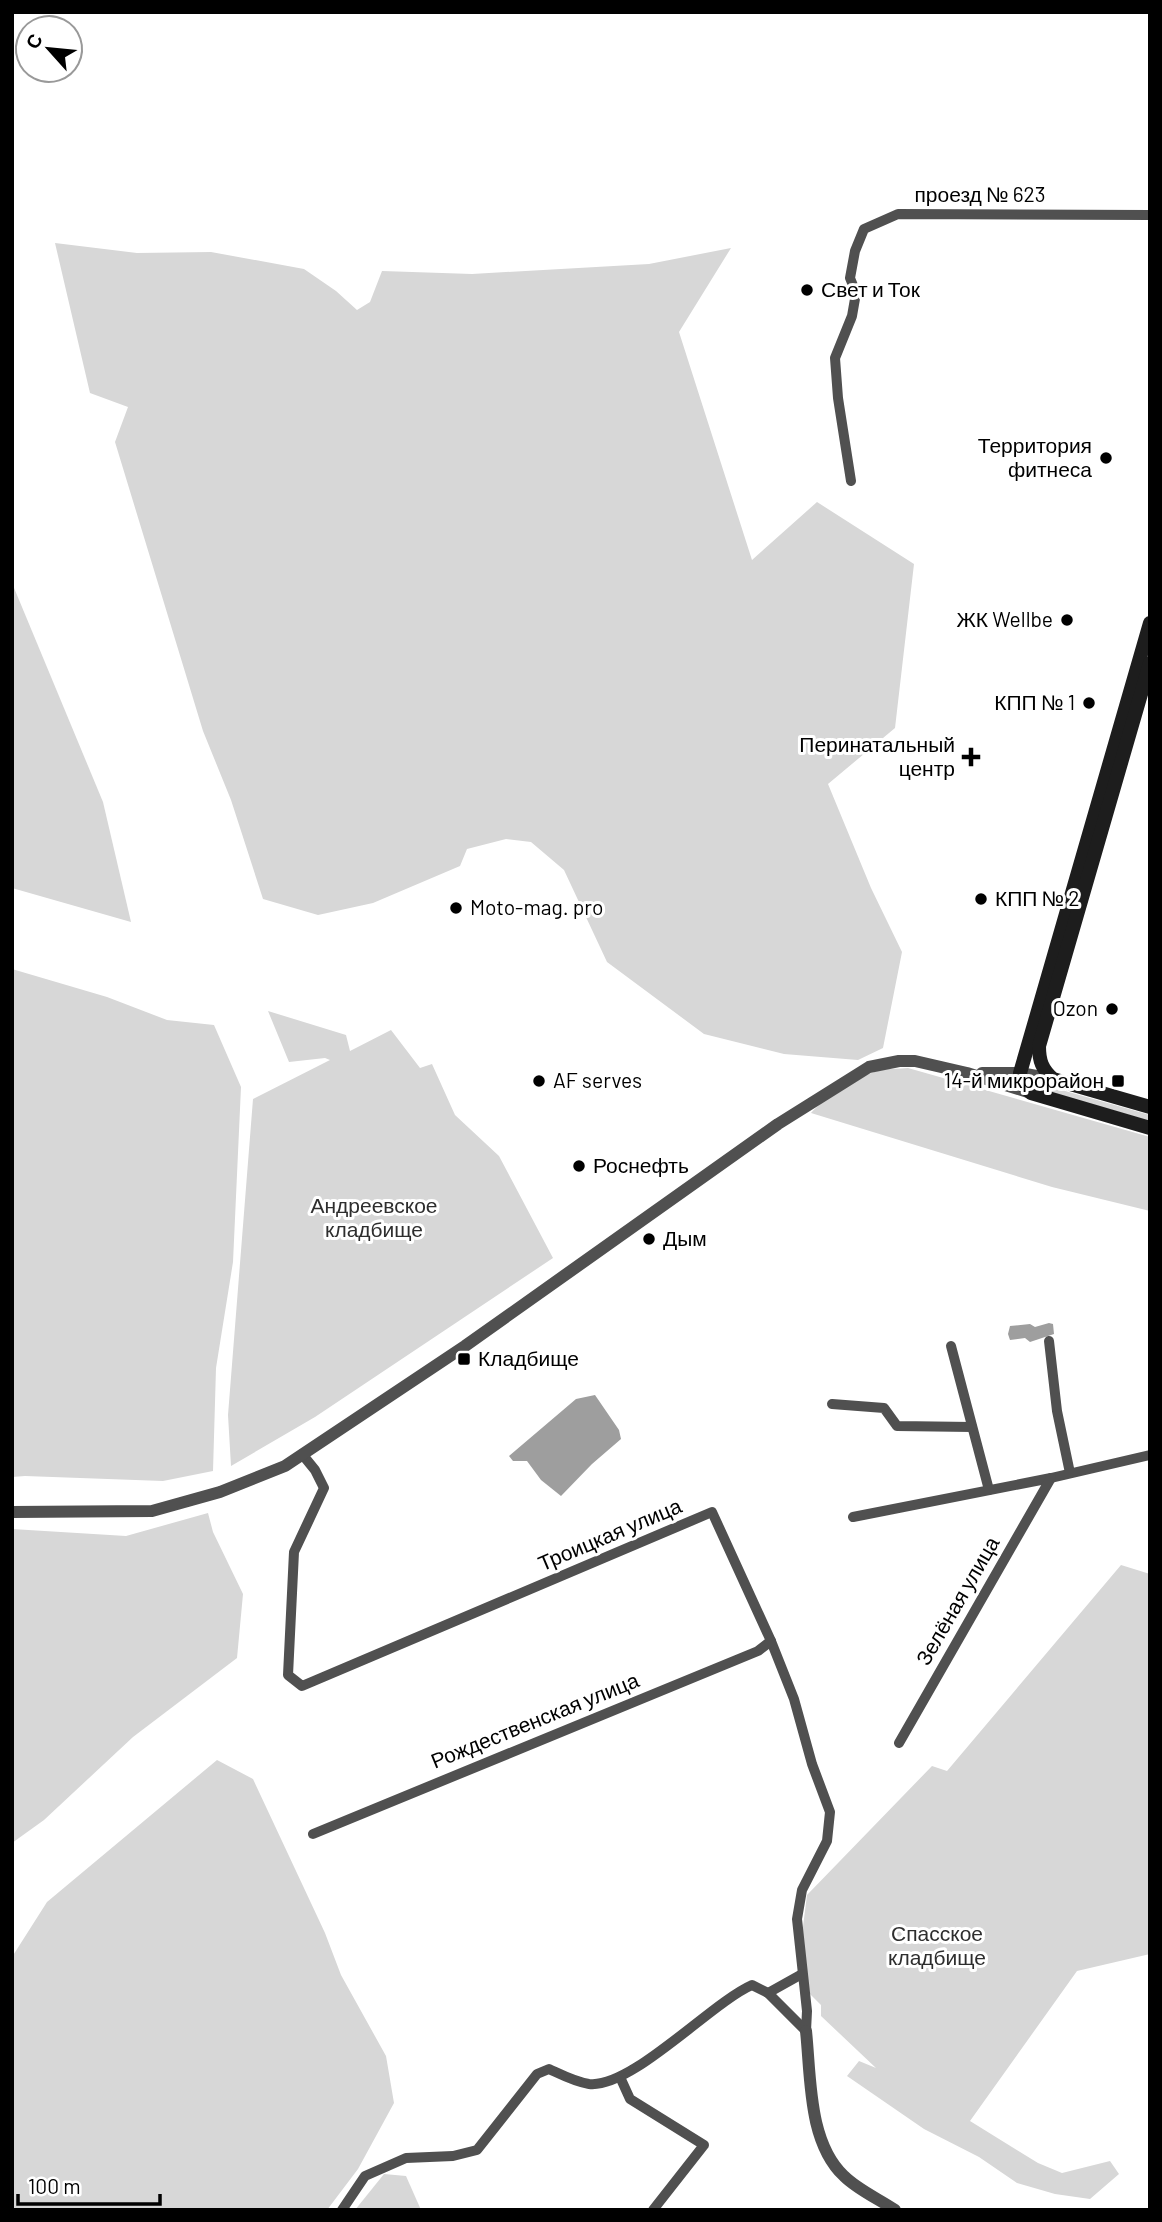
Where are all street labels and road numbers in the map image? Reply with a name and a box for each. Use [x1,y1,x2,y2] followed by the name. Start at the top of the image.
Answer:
[914,181,1046,206] street label: проезд № 623
[534,1492,685,1575] street label: Троицкая улица
[910,1531,1004,1669] street label: Зелёная улица
[427,1666,642,1773] street label: Рождественская улица

